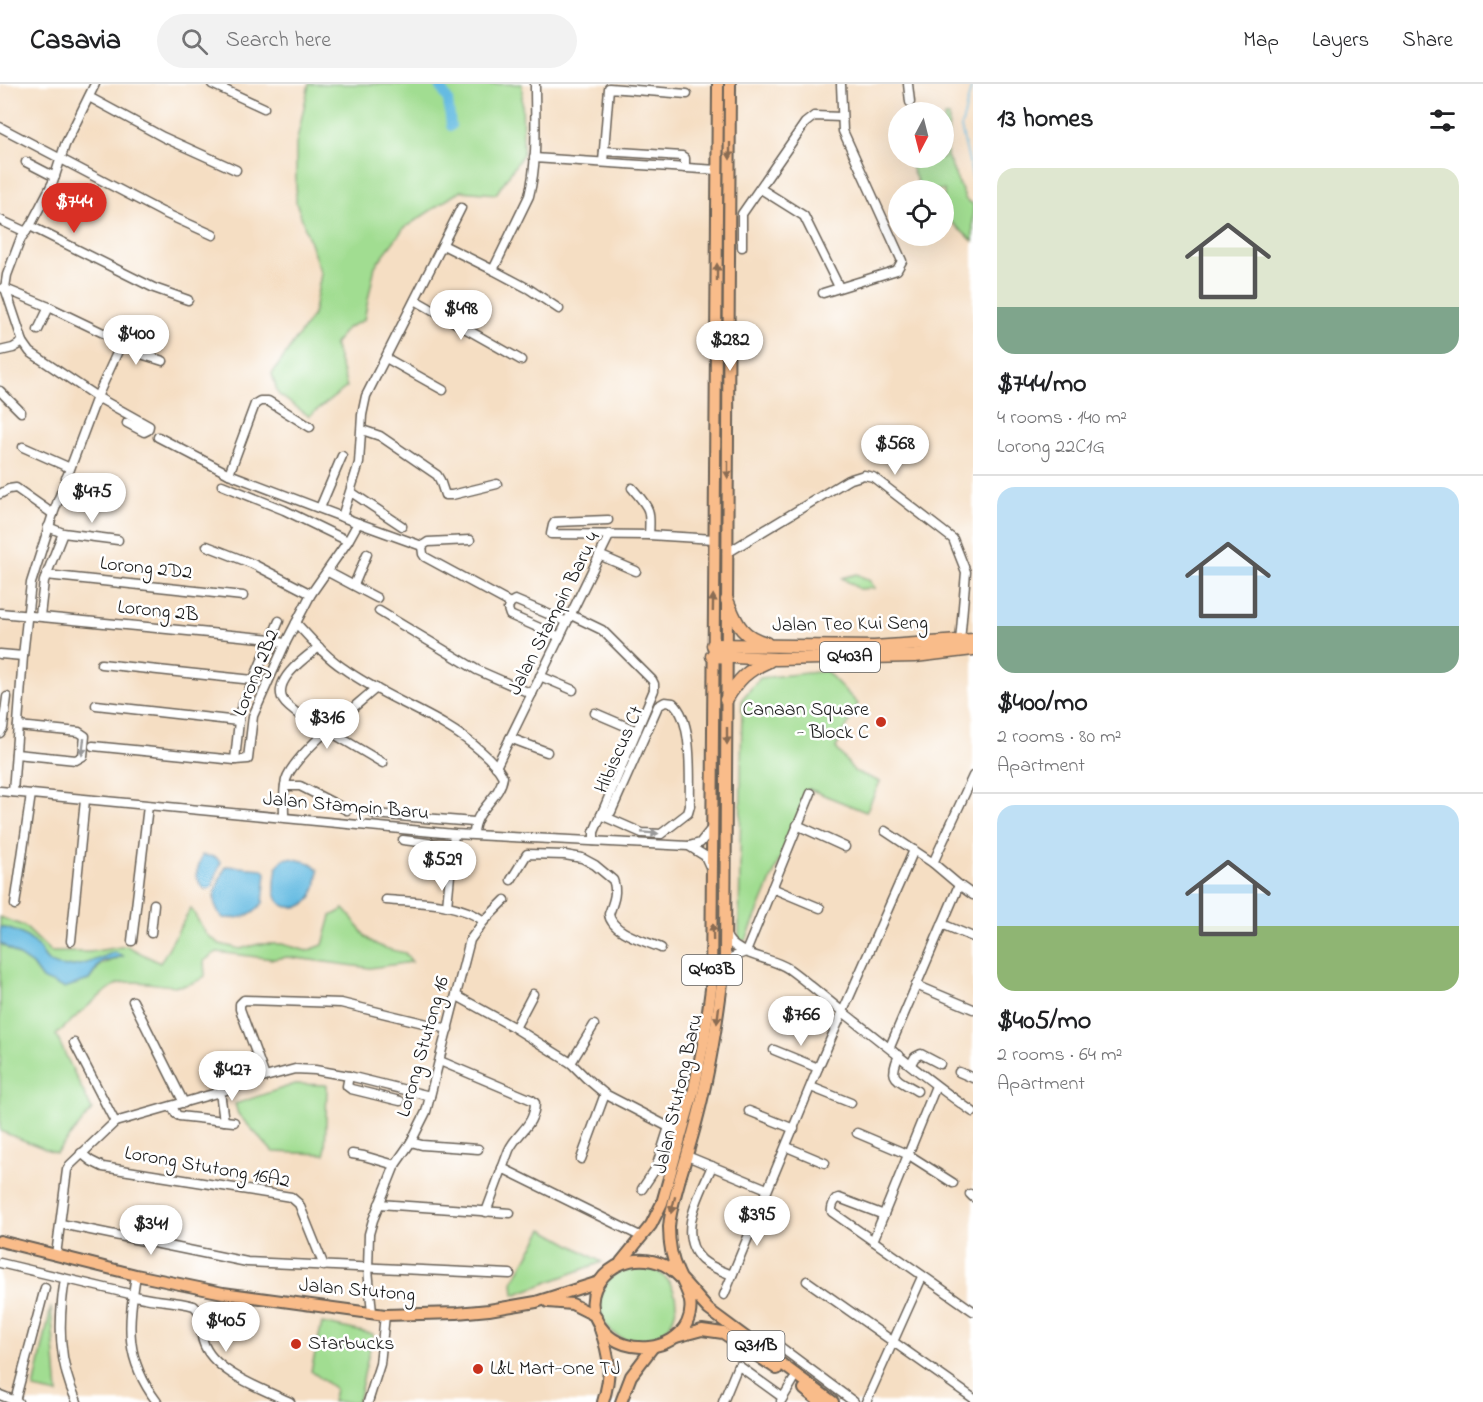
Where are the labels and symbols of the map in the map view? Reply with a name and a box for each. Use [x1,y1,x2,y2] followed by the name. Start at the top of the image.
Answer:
[888,102,954,168] north arrow
[725,142,735,161] one-way arrow
[38,183,110,234] pin: $744
[712,263,722,282] one-way arrow
[425,290,497,341] pin: $498
[100,315,172,366] pin: $400
[694,321,766,372] pin: $282
[859,425,931,476] pin: $568
[723,460,733,479] one-way arrow
[56,473,128,524] pin: $475
[501,527,609,701] street label: Jalan Stampin Baru 4
[98,550,194,589] street label: Lorong 2D2
[116,593,200,632] street label: Lorong 2B
[708,594,718,613] one-way arrow
[772,609,928,642] street label: Jalan Teo Kui Seng
[226,625,289,721] street label: Lorong 2B2
[820,642,880,672] road number: Q403A
[742,696,869,748] place label: Canaan Square - Block C
[291,699,363,750] pin: $316
[588,702,652,798] street label: Hibiscus Ct
[874,715,888,729] marker: Canaan Square - Block C
[722,727,732,746] one-way arrow
[79,737,88,756] one-way arrow
[262,785,430,829] street label: Jalan Stampin Baru
[641,828,660,838] one-way arrow
[406,841,478,892] pin: $529
[708,923,717,942] one-way arrow
[682,955,742,985] road number: Q403B
[390,973,459,1121] street label: Lorong Stutong 16
[765,996,837,1047] pin: $766
[713,1006,723,1025] one-way arrow
[646,1011,712,1177] street label: Jalan Stutong Baru
[196,1051,268,1102] pin: $427
[122,1139,292,1198] street label: Lorong Stutong 16A2
[668,1195,678,1214] one-way arrow
[721,1196,793,1247] pin: $395
[115,1205,187,1256] pin: $341
[298,1271,416,1312] street label: Jalan Stutong
[190,1302,262,1353] pin: $405
[308,1330,394,1359] place label: Starbucks
[728,1331,784,1361] road number: Q311B
[289,1337,303,1351] marker: Starbucks
[490,1355,620,1384] place label: L&L Mart-One TJ
[471,1362,485,1376] marker: L&L Mart-One TJ

